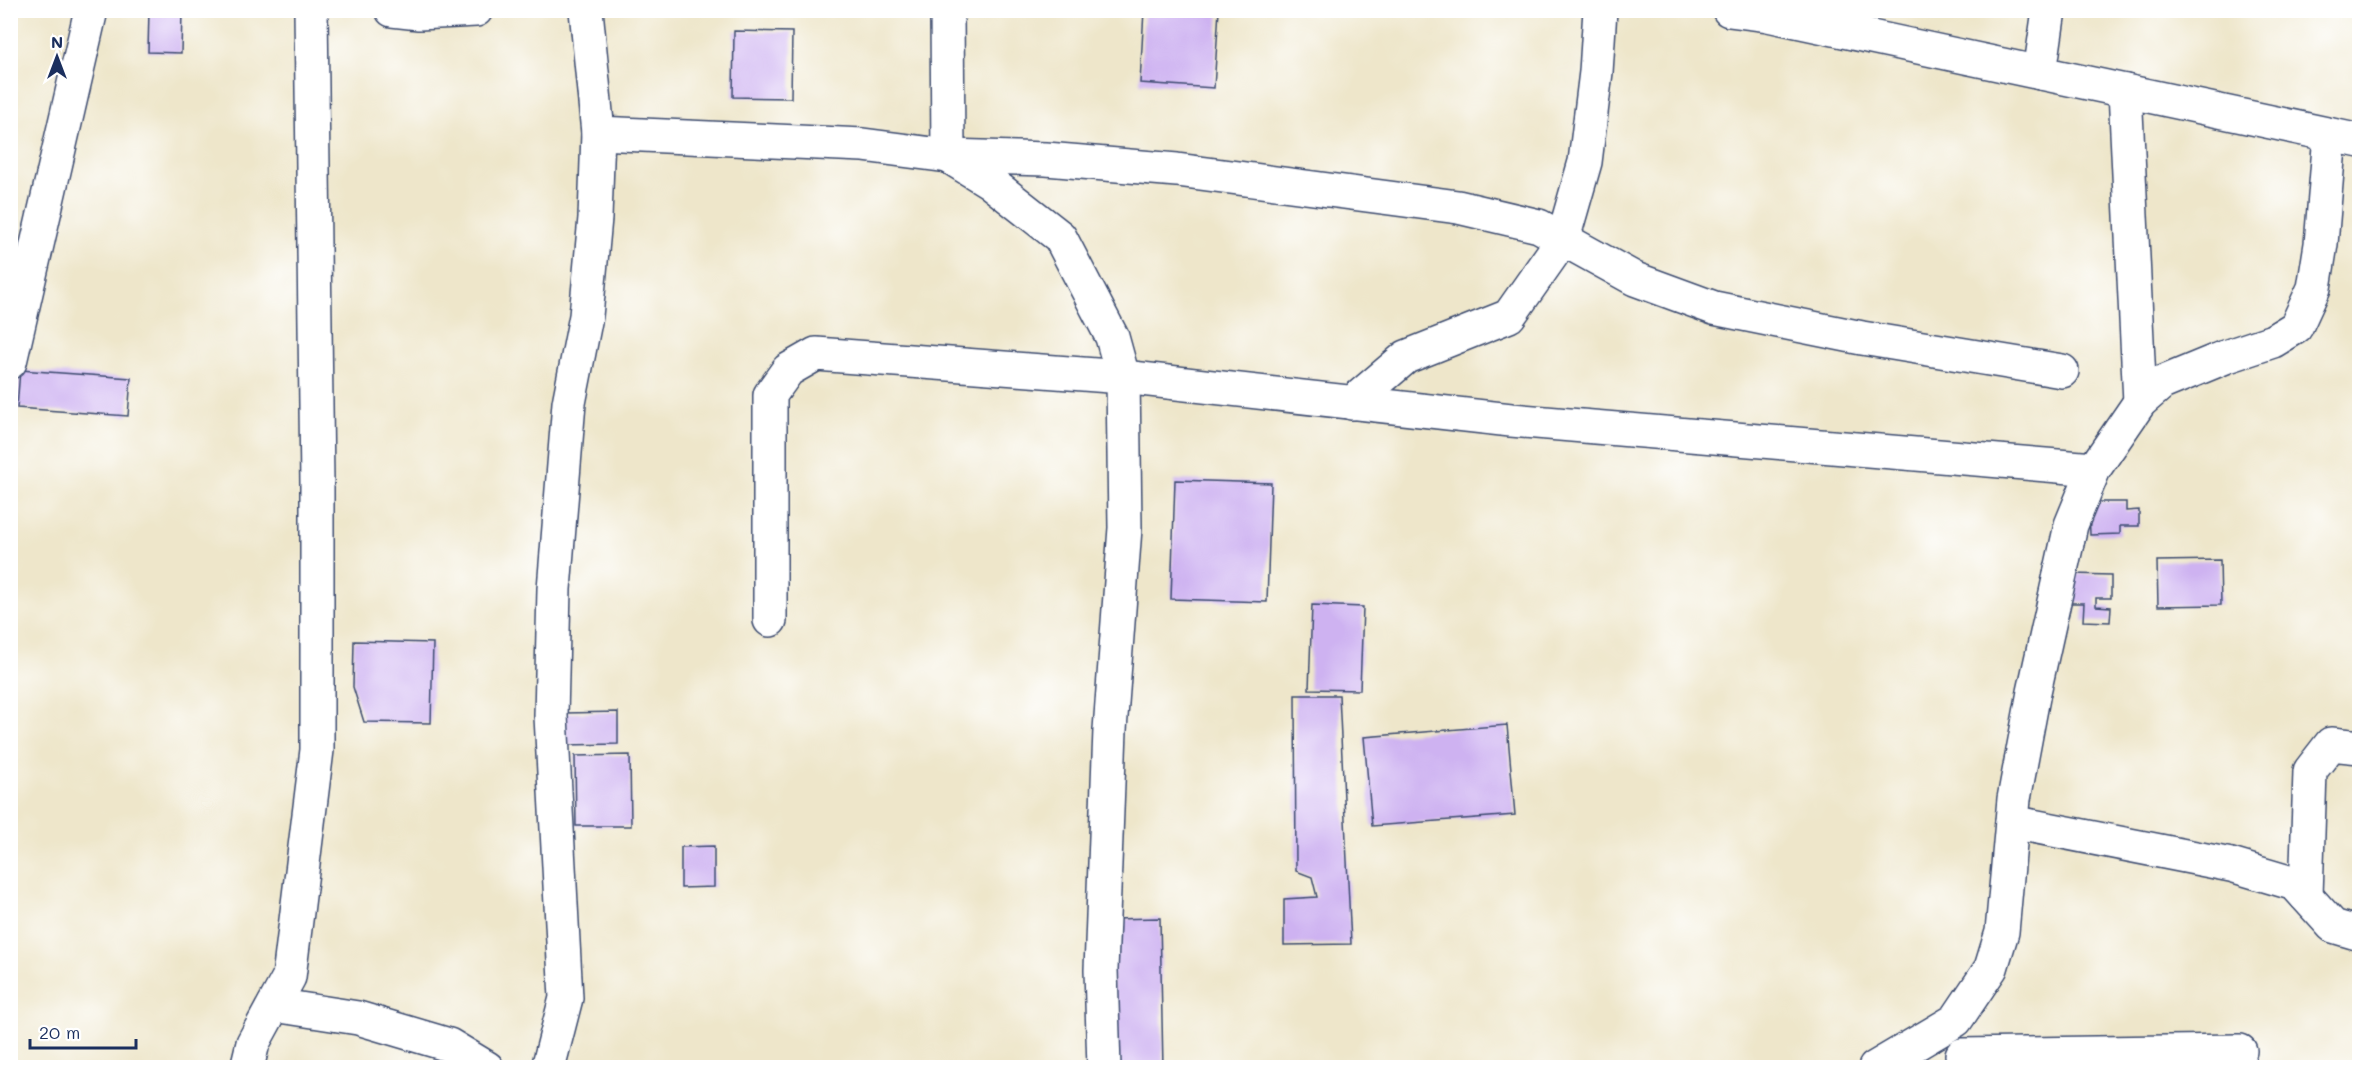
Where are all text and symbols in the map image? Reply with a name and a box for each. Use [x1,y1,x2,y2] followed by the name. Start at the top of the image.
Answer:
[27,27,87,87] north arrow
[51,31,63,52] text: N
[30,1012,136,1050] scale bar
[39,1020,80,1044] text: 20 m

